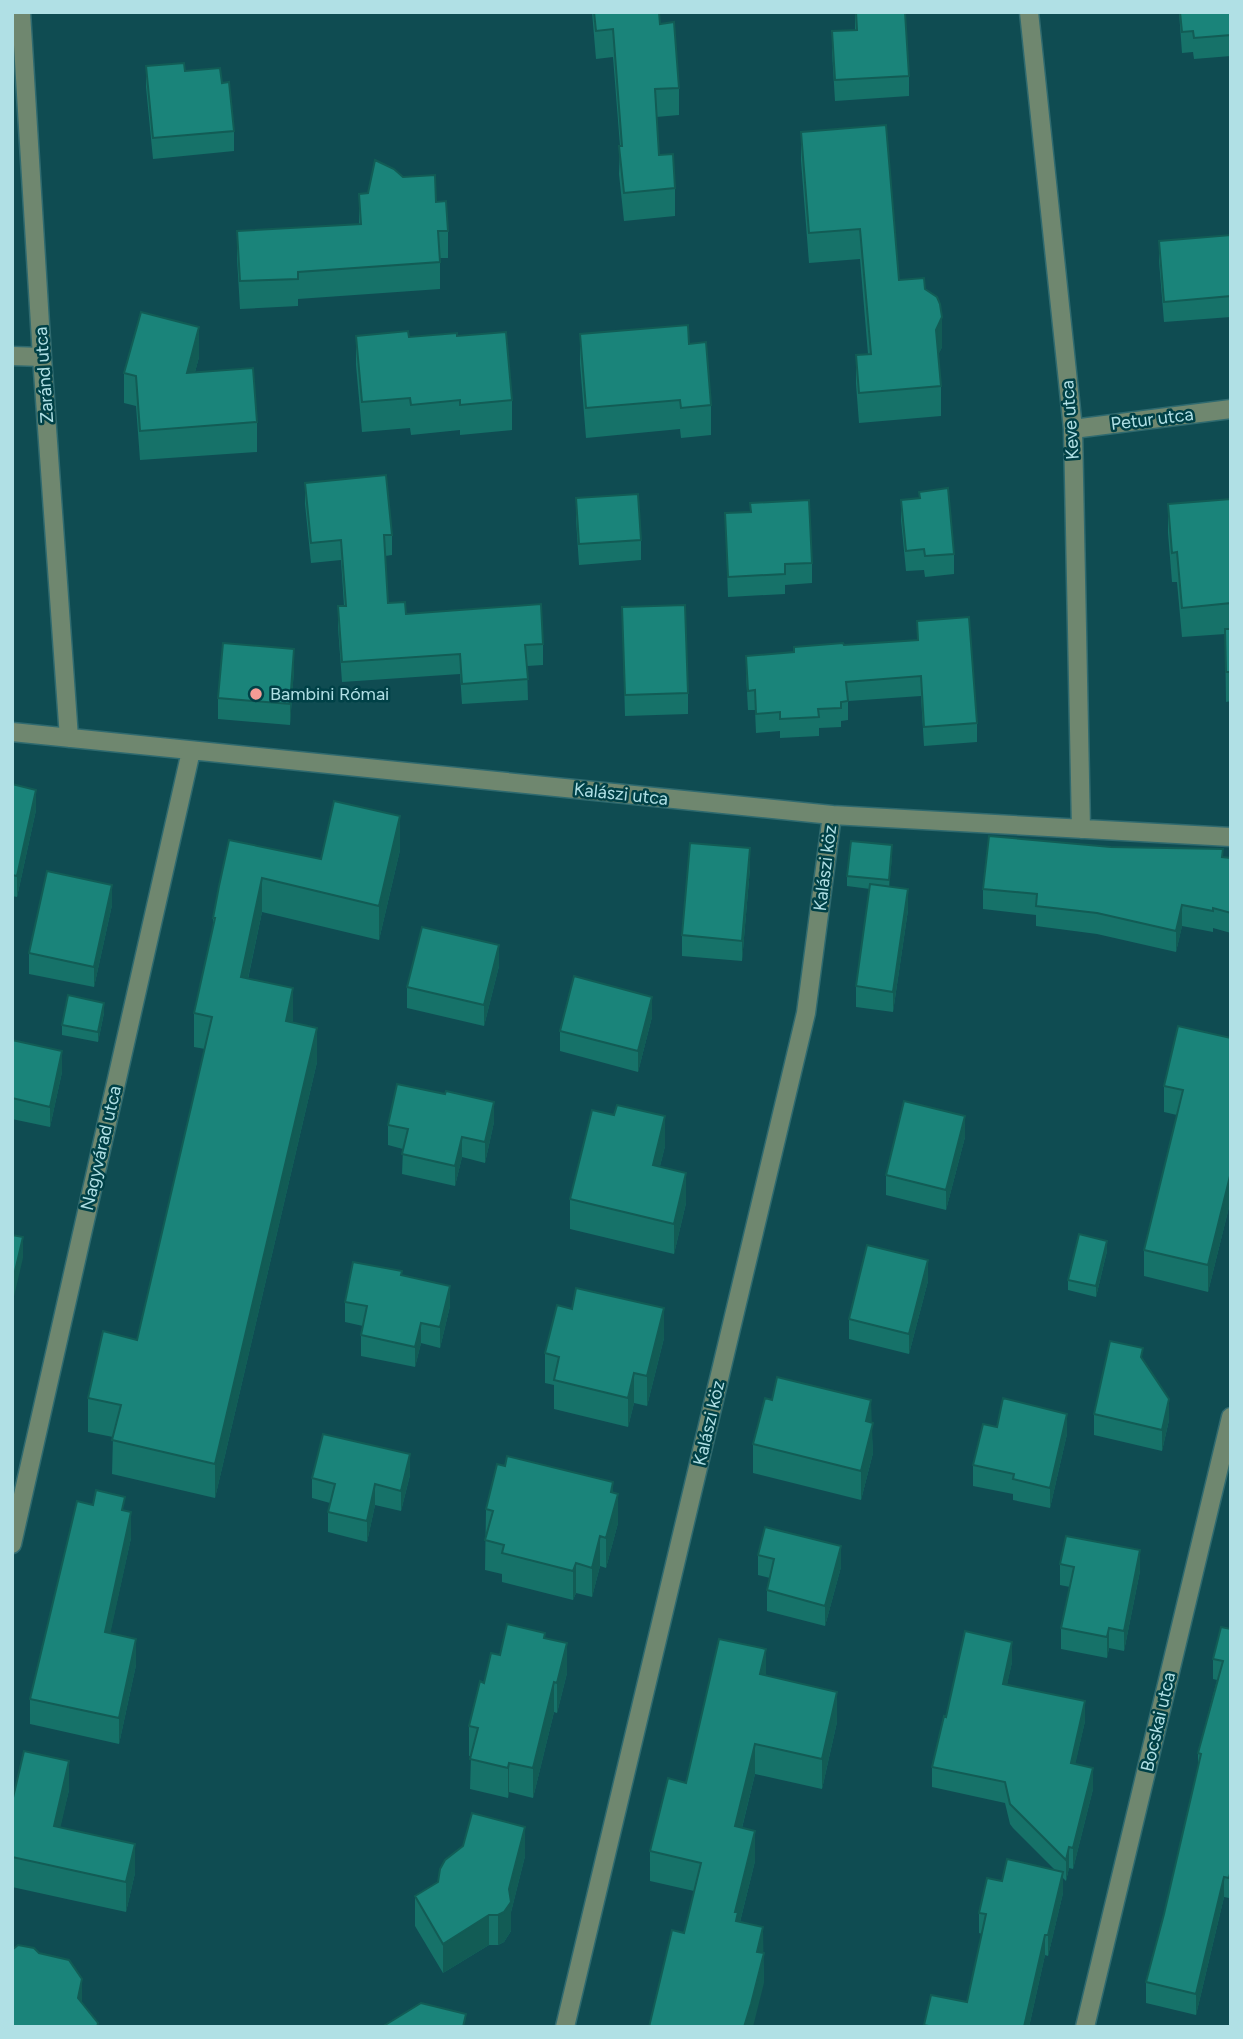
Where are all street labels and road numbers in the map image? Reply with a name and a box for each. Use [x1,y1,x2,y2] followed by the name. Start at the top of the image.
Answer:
[30,326,58,424] street label: Zaránd utca
[1056,380,1084,460] street label: Keve utca
[1109,403,1195,435] street label: Petur utca
[573,778,669,810] street label: Kalászi utca
[809,823,841,912] street label: Kalászi köz
[76,1083,126,1213] street label: Nagyvárad utca
[689,1378,730,1468] street label: Kalászi köz
[1136,1670,1180,1774] street label: Bocskai utca

